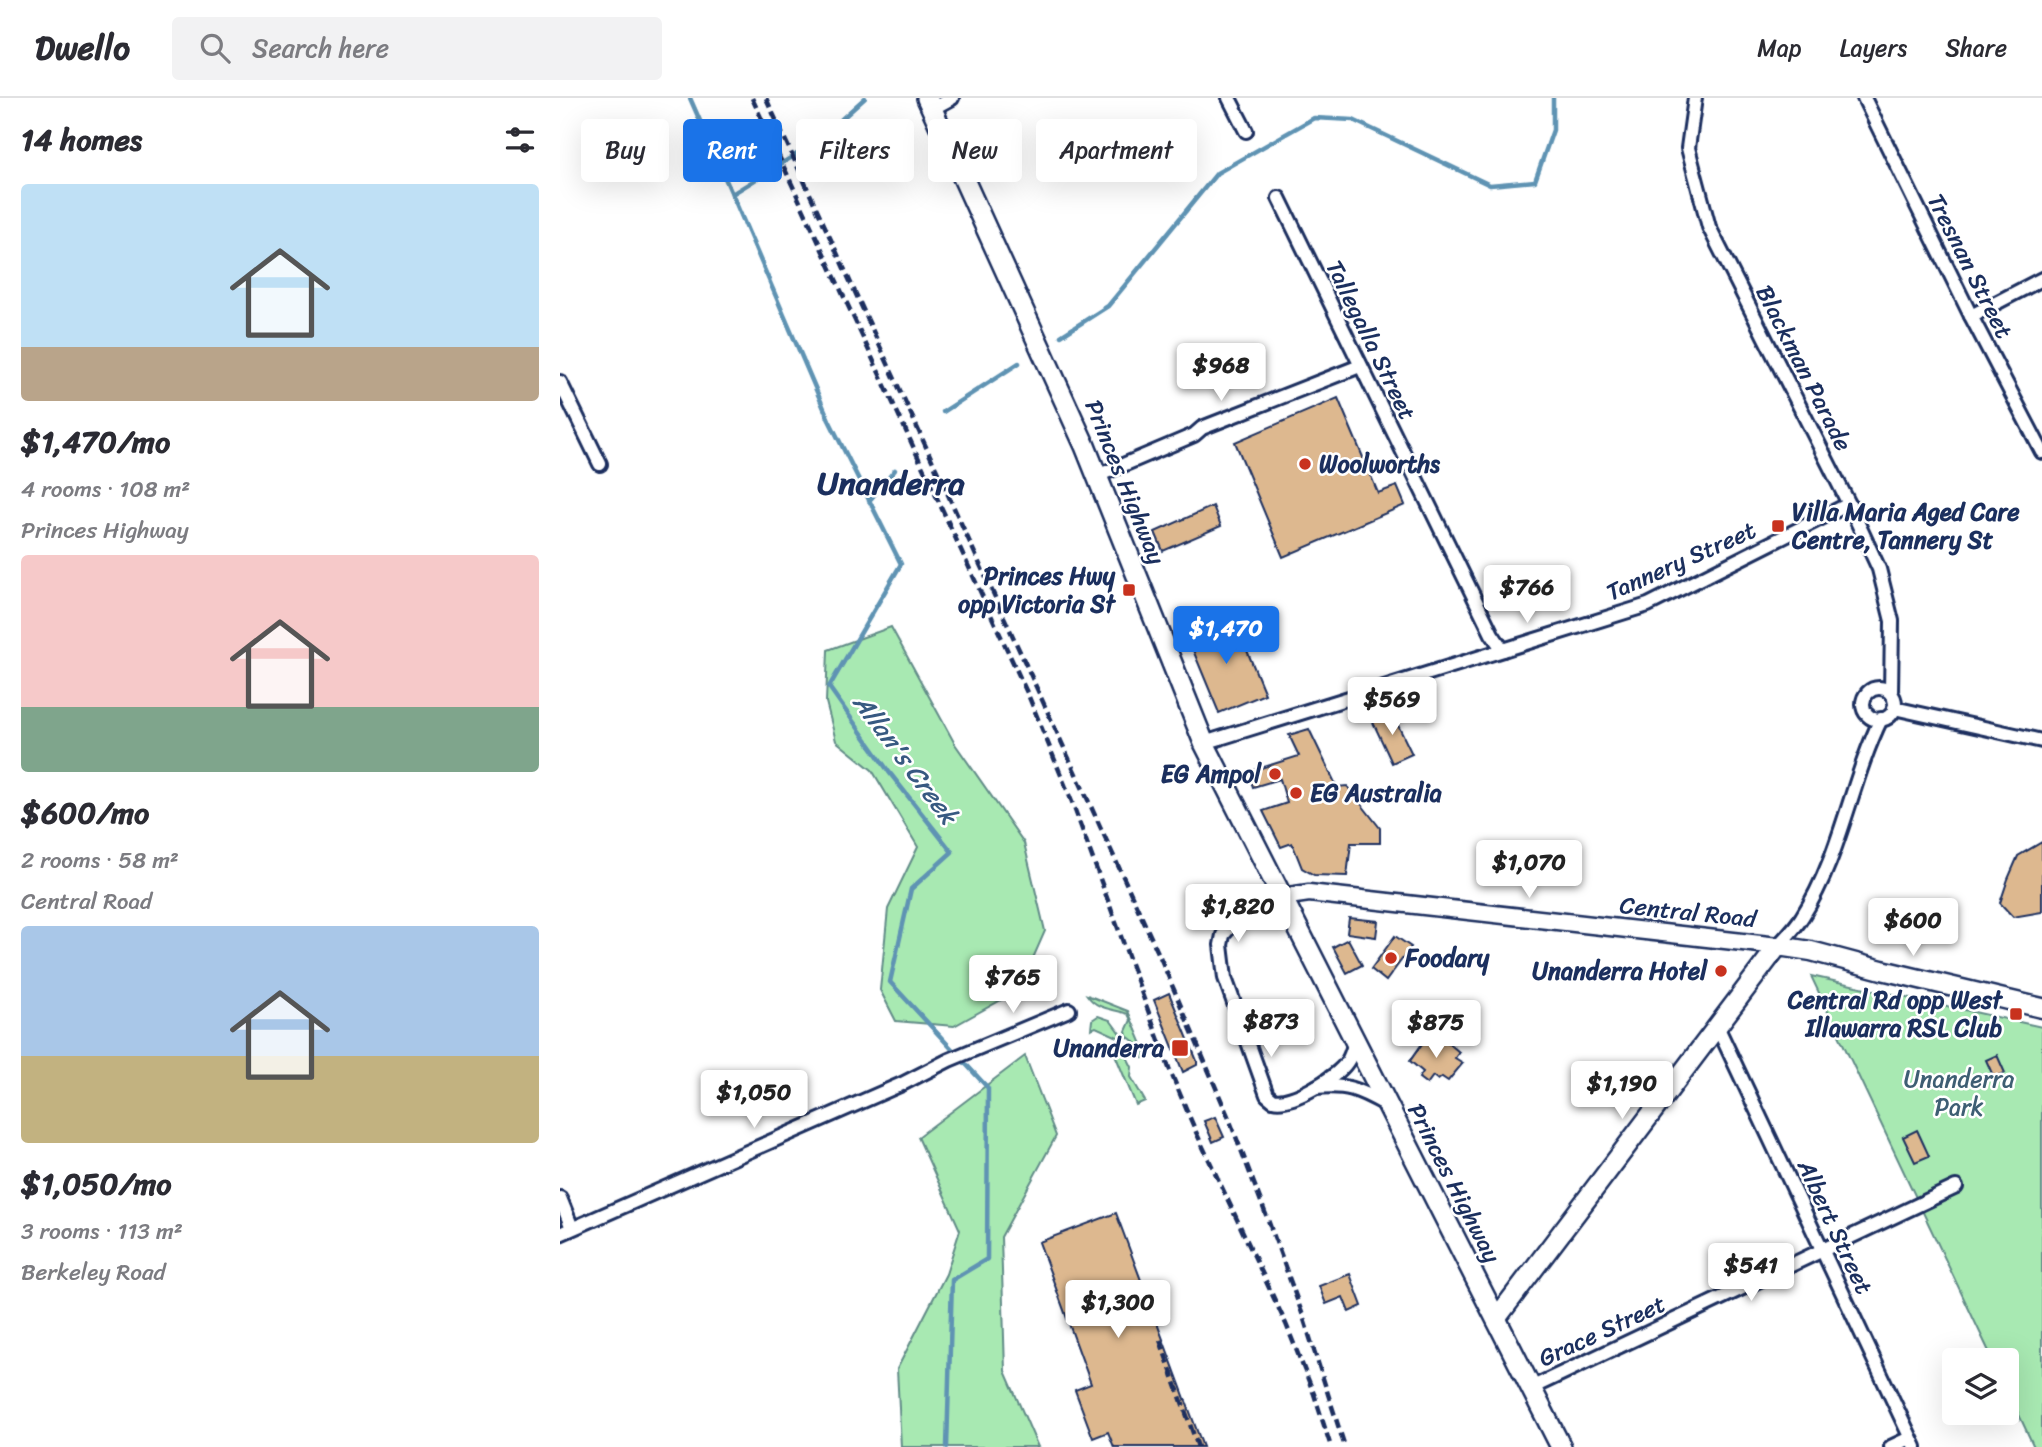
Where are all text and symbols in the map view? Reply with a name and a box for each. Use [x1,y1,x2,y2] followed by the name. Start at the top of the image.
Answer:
[172,17,662,80] search box
[35,19,130,77] text: Dwello
[252,25,389,71] text: Search here
[1757,27,1802,69] text: Map
[1840,27,1907,69] text: Layers
[1945,27,2007,69] text: Share
[196,29,234,67] icon: search
[21,113,142,167] text: 14 homes
[581,119,669,182] chip: Buy
[683,119,782,182] chip: Rent
[796,119,914,182] chip: Filters
[928,119,1022,182] chip: New
[1036,119,1197,182] chip: Apartment
[501,121,539,159] icon: filters
[1915,186,2025,346] street label: Tresnan Street
[217,230,343,356] icon: home
[1314,252,1428,428] street label: Tallegalla Street
[1744,277,1864,459] street label: Blackman Parade
[1180,344,1262,403] pin: $968
[1193,345,1249,386] text: $968
[1073,393,1177,571] street label: Princes Highway
[21,415,170,469] text: $1,470/mo
[1319,443,1441,485] place label: Woolworths
[817,455,966,512] district label: Unanderra
[1297,456,1313,472] marker: Woolworths
[21,469,190,510] text: 4 rooms · 108 m²
[1791,491,2020,561] place label: Villa Maria Aged Care Centre, Tannery St
[1599,509,1763,613] street label: Tannery Street
[21,510,189,551] text: Princes Highway
[1770,518,1786,534] marker: Villa Maria Aged Care Centre, Tannery St
[958,555,1116,625] place label: Princes Hwy opp Victoria St
[1486,566,1568,625] pin: $766
[1500,567,1554,608] text: $766
[1121,582,1137,598] marker: Princes Hwy opp Victoria St
[217,601,343,727] icon: home
[1169,606,1283,666] pin: $1,470
[1189,608,1263,649] text: $1,470
[1351,678,1433,737] pin: $569
[1364,679,1420,720] text: $569
[840,682,972,836] water label: Allan's Creek
[1161,753,1262,795] place label: EG Ampol
[1267,766,1283,782] marker: EG Ampol
[1310,772,1442,814] place label: EG Australia
[1288,785,1304,801] marker: EG Australia
[21,786,149,840] text: $600/mo
[21,840,179,881] text: 2 rooms · 58 m²
[1472,840,1586,900] pin: $1,070
[1492,842,1566,883] text: $1,070
[21,881,152,922] text: Central Road
[1181,884,1295,944] pin: $1,820
[1618,884,1760,940] street label: Central Road
[1201,886,1275,927] text: $1,820
[1872,898,1954,958] pin: $600
[1884,900,1942,941] text: $600
[1404,937,1490,979] place label: Foodary
[1383,950,1399,966] marker: Foodary
[1532,950,1708,992] place label: Unanderra Hotel
[972,956,1054,1015] pin: $765
[985,957,1041,998] text: $765
[1713,963,1729,979] marker: Unanderra Hotel
[217,972,343,1098] icon: home
[1787,979,2003,1049] place label: Central Rd opp West Illawarra RSL Club
[1230,1000,1312,1059] pin: $873
[1395,1000,1477,1060] pin: $875
[1243,1001,1299,1042] text: $873
[1408,1002,1464,1043] text: $875
[2008,1006,2024,1022] marker: Central Rd opp West Illawarra RSL Club
[1053,1027,1165,1069] place label: Unanderra
[1170,1038,1190,1058] marker: Unanderra
[1904,1058,2014,1128] park label: Unanderra Park
[1565,1062,1679,1121] pin: $1,190
[1587,1063,1657,1104] text: $1,190
[697,1070,811,1130] pin: $1,050
[717,1072,791,1113] text: $1,050
[1396,1096,1513,1271] street label: Princes Highway
[1785,1152,1885,1302] street label: Albert Street
[21,1157,172,1211] text: $1,050/mo
[21,1211,183,1252] text: 3 rooms · 113 m²
[1710,1244,1792,1303] pin: $541
[1724,1245,1778,1286] text: $541
[21,1252,166,1293] text: Berkeley Road
[1061,1280,1175,1340] pin: $1,300
[1081,1282,1155,1323] text: $1,300
[1531,1283,1673,1379] street label: Grace Street
[1942,1348,2019,1425] map controls
[1942,1348,2019,1425] button: layers

